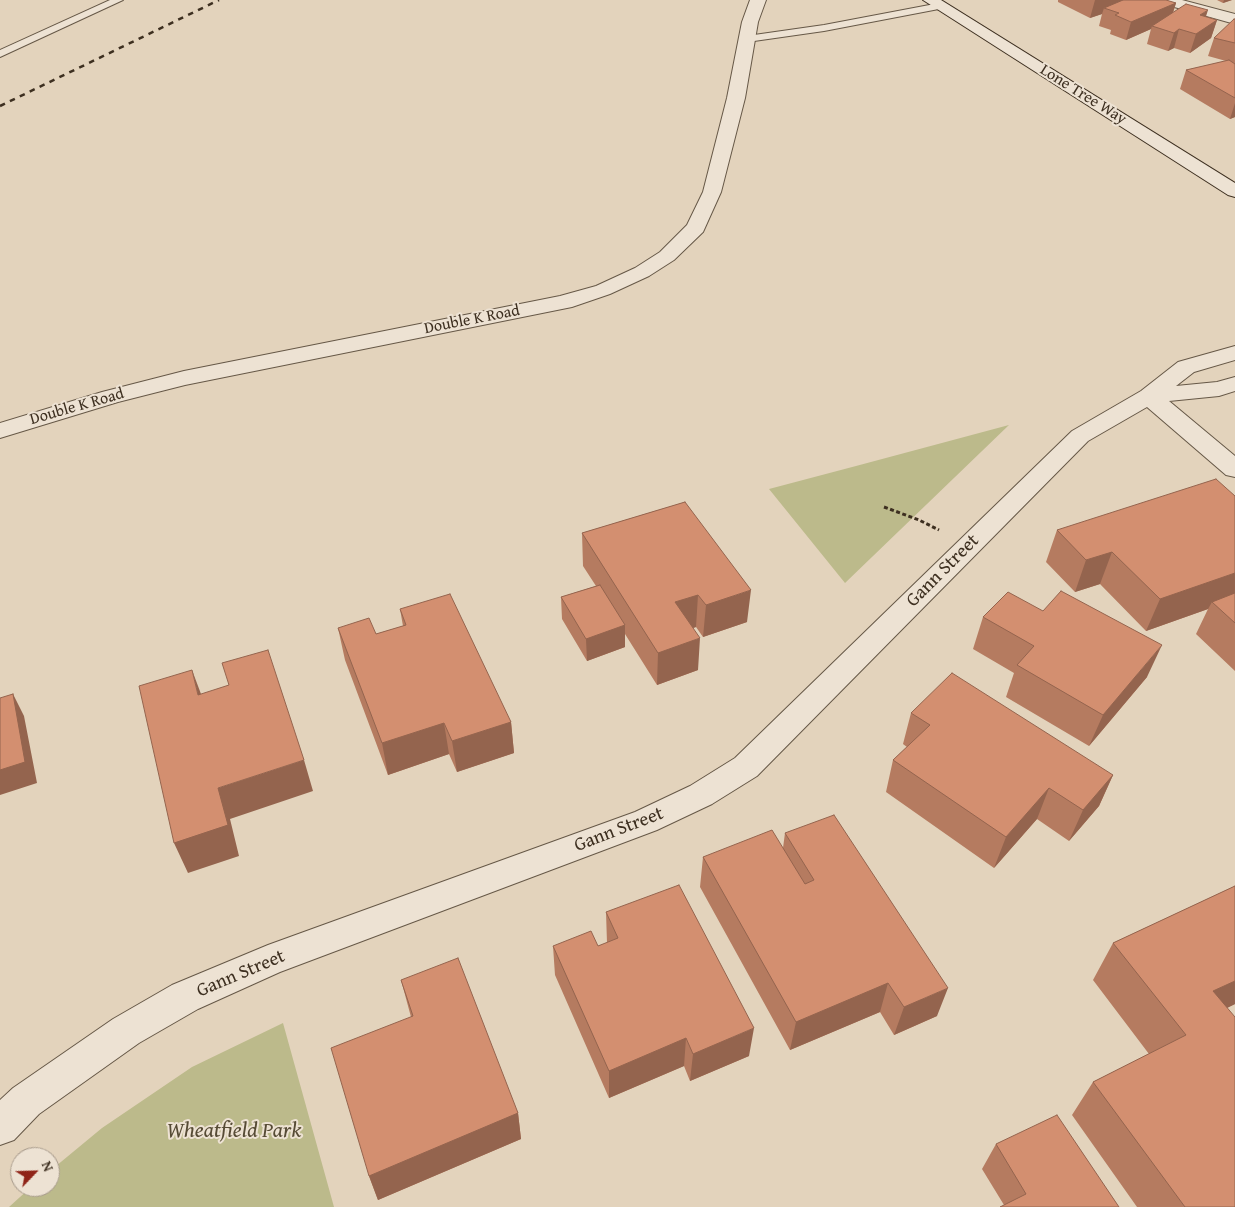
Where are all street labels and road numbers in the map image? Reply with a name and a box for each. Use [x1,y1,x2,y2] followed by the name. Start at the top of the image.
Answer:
[1036,61,1130,129] street label: Lone Tree Way
[423,301,521,339] street label: Double K Road
[28,384,126,430] street label: Double K Road
[902,530,984,612] street label: Gann Street
[571,803,667,857] street label: Gann Street
[193,945,289,1003] street label: Gann Street

